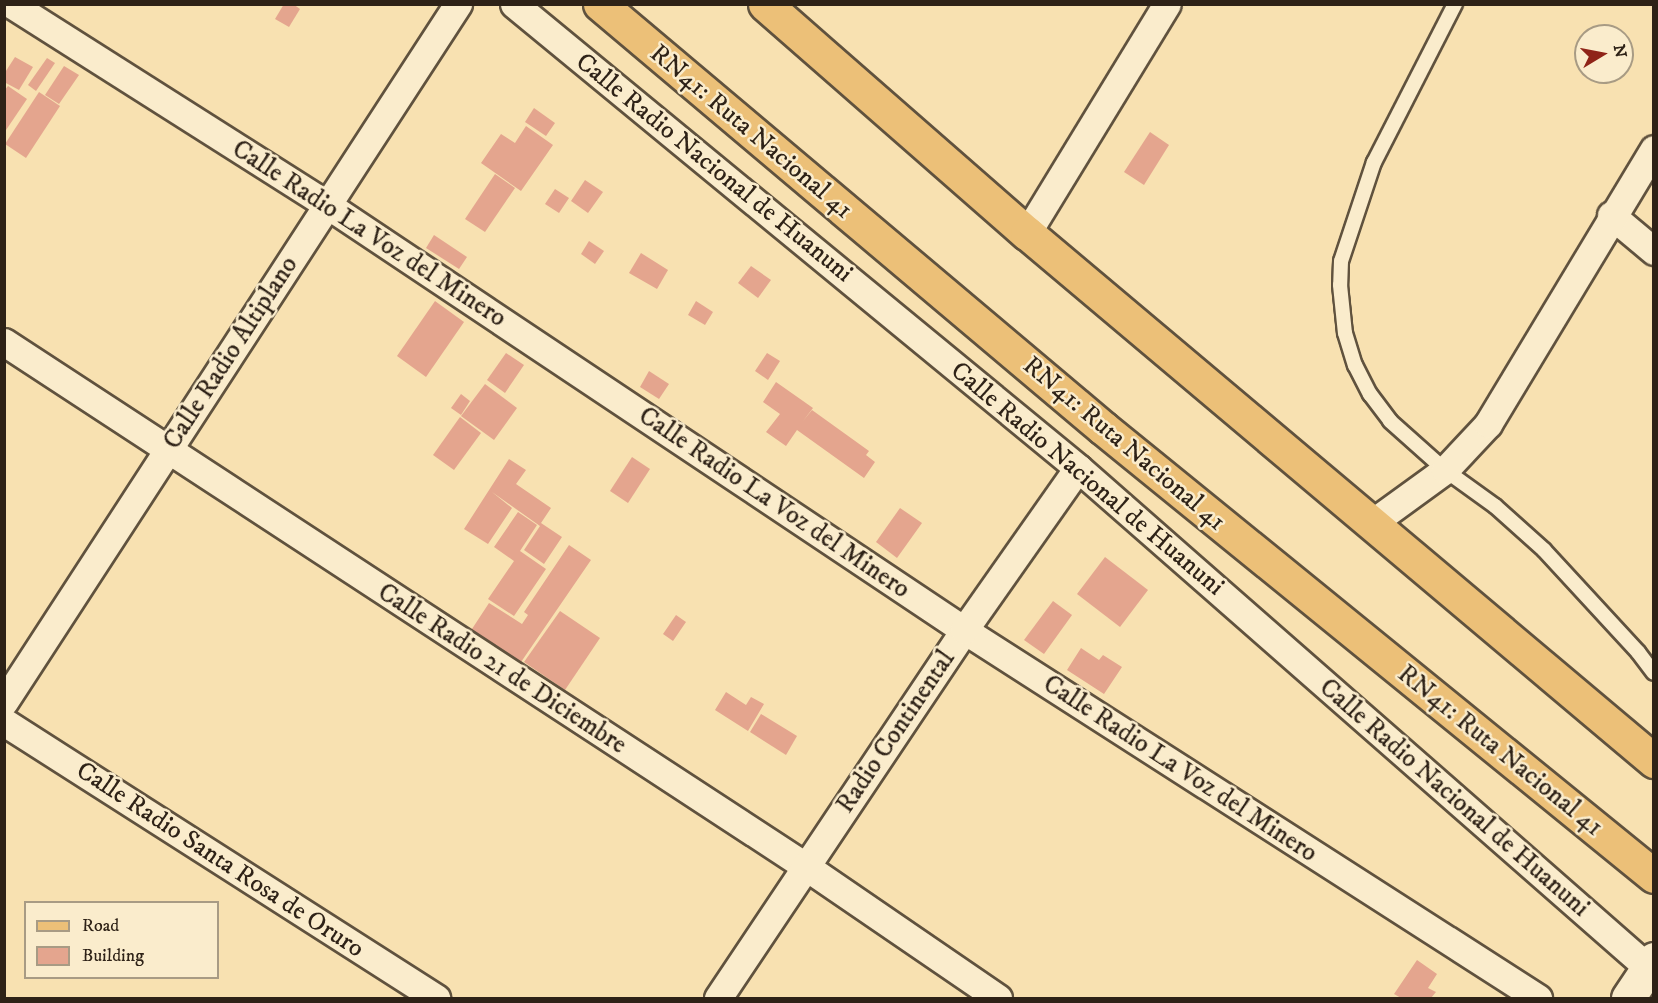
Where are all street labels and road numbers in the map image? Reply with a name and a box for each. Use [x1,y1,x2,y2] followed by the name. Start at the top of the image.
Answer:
[643,38,859,226] street label: RN41: Ruta Nacional 41
[569,47,859,289] street label: Calle Radio Nacional de Huanuni
[226,134,512,334] street label: Calle Radio La Voz del Minero
[157,251,305,455] street label: Calle Radio Altiplano
[1016,350,1232,538] street label: RN41: Ruta Nacional 41
[944,355,1230,603] street label: Calle Radio Nacional de Huanuni
[632,400,916,606] street label: Calle Radio La Voz del Minero
[372,577,632,761] street label: Calle Radio 21 de Diciembre
[830,645,962,819] street label: Radio Continental
[1391,659,1609,843] street label: RN41: Ruta Nacional 41
[1037,669,1323,869] street label: Calle Radio La Voz del Minero
[1313,672,1595,924] street label: Calle Radio Nacional de Huanuni
[70,755,370,965] street label: Calle Radio Santa Rosa de Oruro

